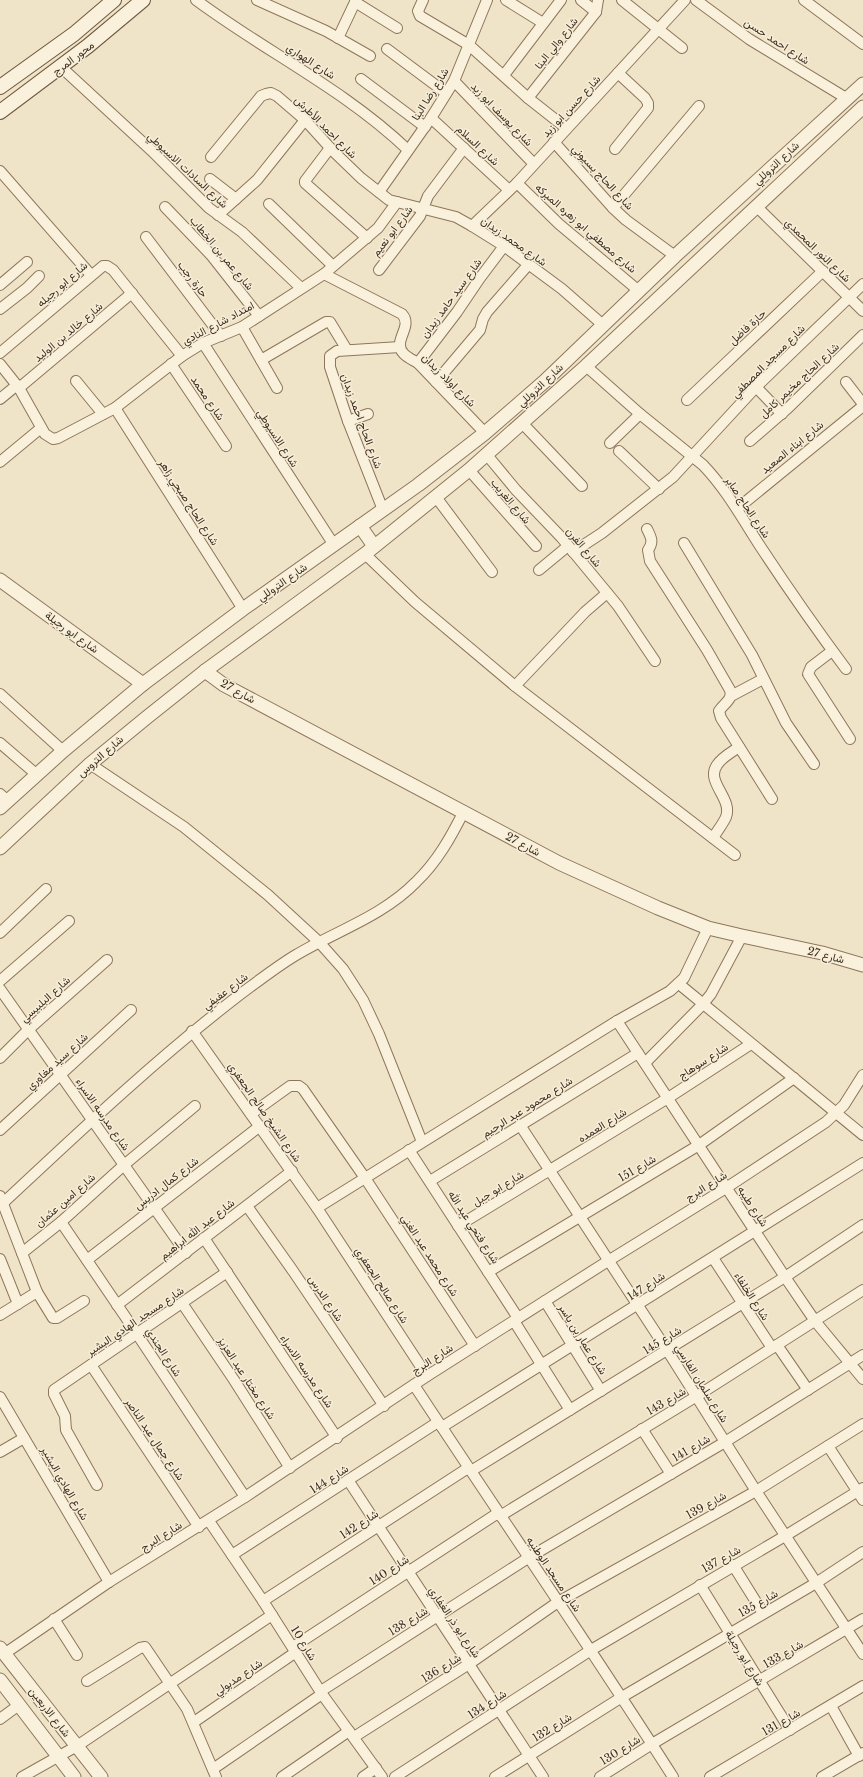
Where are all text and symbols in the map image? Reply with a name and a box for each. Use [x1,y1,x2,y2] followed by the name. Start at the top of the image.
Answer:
[531,14,583,74] street label: شارع والي البنا
[741,15,813,68] street label: شارع احمد حسن
[49,38,97,79] street label: محور المرج
[282,40,338,85] street label: شارع الهواري
[408,65,453,123] street label: شارع رضا البنا
[539,72,604,141] street label: شارع حسن ابو زيد
[467,79,536,150] street label: شارع يوسف ابو زيد
[291,93,360,162] street label: شارع احمد الأطرش
[453,122,503,169] street label: شارع السلام
[143,129,231,213] street label: شارع السادات الاسيوطي
[750,138,804,190] street label: شارع التروللي
[567,141,637,215] street label: شارع الحاج بسيوني
[531,180,640,278] street label: شارع مصطفي ابو زهره المبركه
[368,203,416,260] street label: شارع ابو نعيم
[186,213,257,294] street label: شارع عمر بن الخطاب
[478,213,550,270] street label: شارع محمد زيدان
[780,215,854,287] street label: شارع النور المحمدي
[417,255,486,341] street label: شارع سيد حامد زيدان
[34,258,91,311] street label: شارع ابو رجيله
[175,258,211,300] street label: حارة رجب
[179,298,258,351] street label: امتداد شارع النادي
[31,299,106,366] street label: شارع خالد بن الوليد
[725,306,769,348] street label: حارة فاضل
[728,321,810,403] street label: شارع مسجد المصطفي
[756,339,843,421] street label: شارع الحاج مخيمر كامل
[418,350,479,411] street label: شارع اولاد زيدان
[514,360,568,412] street label: شارع التروللي
[337,372,386,471] street label: شارع الحاج احمد زيدان
[187,373,228,424] street label: شارع محمد
[251,406,302,472] street label: شارع الاسيوطي
[758,417,827,477] street label: شارع ابناء الصعيد
[153,455,222,550] street label: شارع الحاج صبحي زاهر
[721,473,774,541] street label: شارع الحاج صابر
[487,475,534,528] street label: شارع الغريب
[562,524,605,571] street label: شارع الفرن
[254,560,312,607] street label: شارع التروللي
[42,608,102,657] street label: شارع ابو رجيلة
[218,676,258,707] street label: شارع 27
[74,732,127,781] street label: شارع التروس
[503,829,543,860] street label: شارع 27
[806,944,846,967] street label: شارع 27
[200,969,252,1015] street label: شارع عفيفي
[17,973,75,1027] street label: شارع البلبيسي
[23,1029,93,1095] street label: شارع سيد مغاوري
[675,1040,731,1083] street label: شارع سوهاج
[223,1059,305,1167] street label: شارع الشيخ صالح الجعفري
[479,1073,576,1141] street label: شارع محمود عبد الرحيم
[72,1075,133,1154] street label: شارع مدرسه الاسراء
[575,1104,630,1146] street label: شارع العمده
[616,1151,659,1186] street label: شارع 151
[131,1153,202,1213] street label: شارع كمال ادريس
[470,1167,527,1210] street label: شارع ابو جبل
[683,1168,730,1205] street label: شارع البرج
[32,1170,99,1231] street label: شارع امين عثمان
[734,1183,772,1230] street label: شارع طيبه
[443,1188,503,1268] street label: شارع فتحي عبد الله
[157,1195,238,1263] street label: شارع عبد الله ابراهيم
[396,1211,462,1301] street label: شارع محمد عبد الغني
[350,1244,412,1328] street label: شارع صالح الجعفري
[625,1268,668,1304] street label: شارع 147
[730,1269,773,1324] street label: شارع الخلفاء
[305,1272,347,1325] street label: شارع الدرس
[83,1283,188,1362] street label: شارع مسجد الهادي البشير
[554,1300,610,1378] street label: شارع عمار بن ياسر
[640,1323,685,1358] street label: شارع 145
[140,1325,185,1381] street label: شارع الجندي
[276,1332,337,1411] street label: شارع مدرسه الاسراء
[214,1333,279,1423] street label: شارع مختار عبد العزيز
[409,1340,456,1378] street label: شارع البرج
[670,1341,732,1427] street label: شارع سلمان الفارسي
[644,1384,689,1419] street label: شارع 143
[121,1394,188,1484] street label: شارع جمال عبد الناصر
[670,1431,713,1466] street label: شارع 141
[35,1443,92,1524] street label: شارع الهادي البشير
[307,1461,352,1497] street label: شارع 144
[683,1488,729,1523] street label: شارع 139
[337,1506,382,1543] street label: شارع 142
[138,1518,185,1555] street label: شارع البرج
[523,1534,585,1615] street label: شارع مسجد الوطنيه
[699,1542,744,1577] street label: شارع 137
[367,1552,412,1589] street label: شارع 140
[423,1584,484,1662] street label: شارع ابو ذر الغفاري
[736,1586,781,1621] street label: شارع 135
[386,1603,431,1639] street label: شارع 138
[287,1623,320,1664] street label: شارع 10
[722,1628,768,1689] street label: شارع ابو رجيلة
[761,1637,806,1672] street label: شارع 133
[419,1650,464,1686] street label: شارع 136
[211,1656,267,1701] street label: شارع مدبولي
[25,1684,74,1741] street label: شارع الاربعين
[465,1686,510,1723] street label: شارع 134
[759,1705,803,1739] street label: شارع 131
[530,1709,575,1745] street label: شارع 132
[597,1732,644,1769] street label: شارع 130

